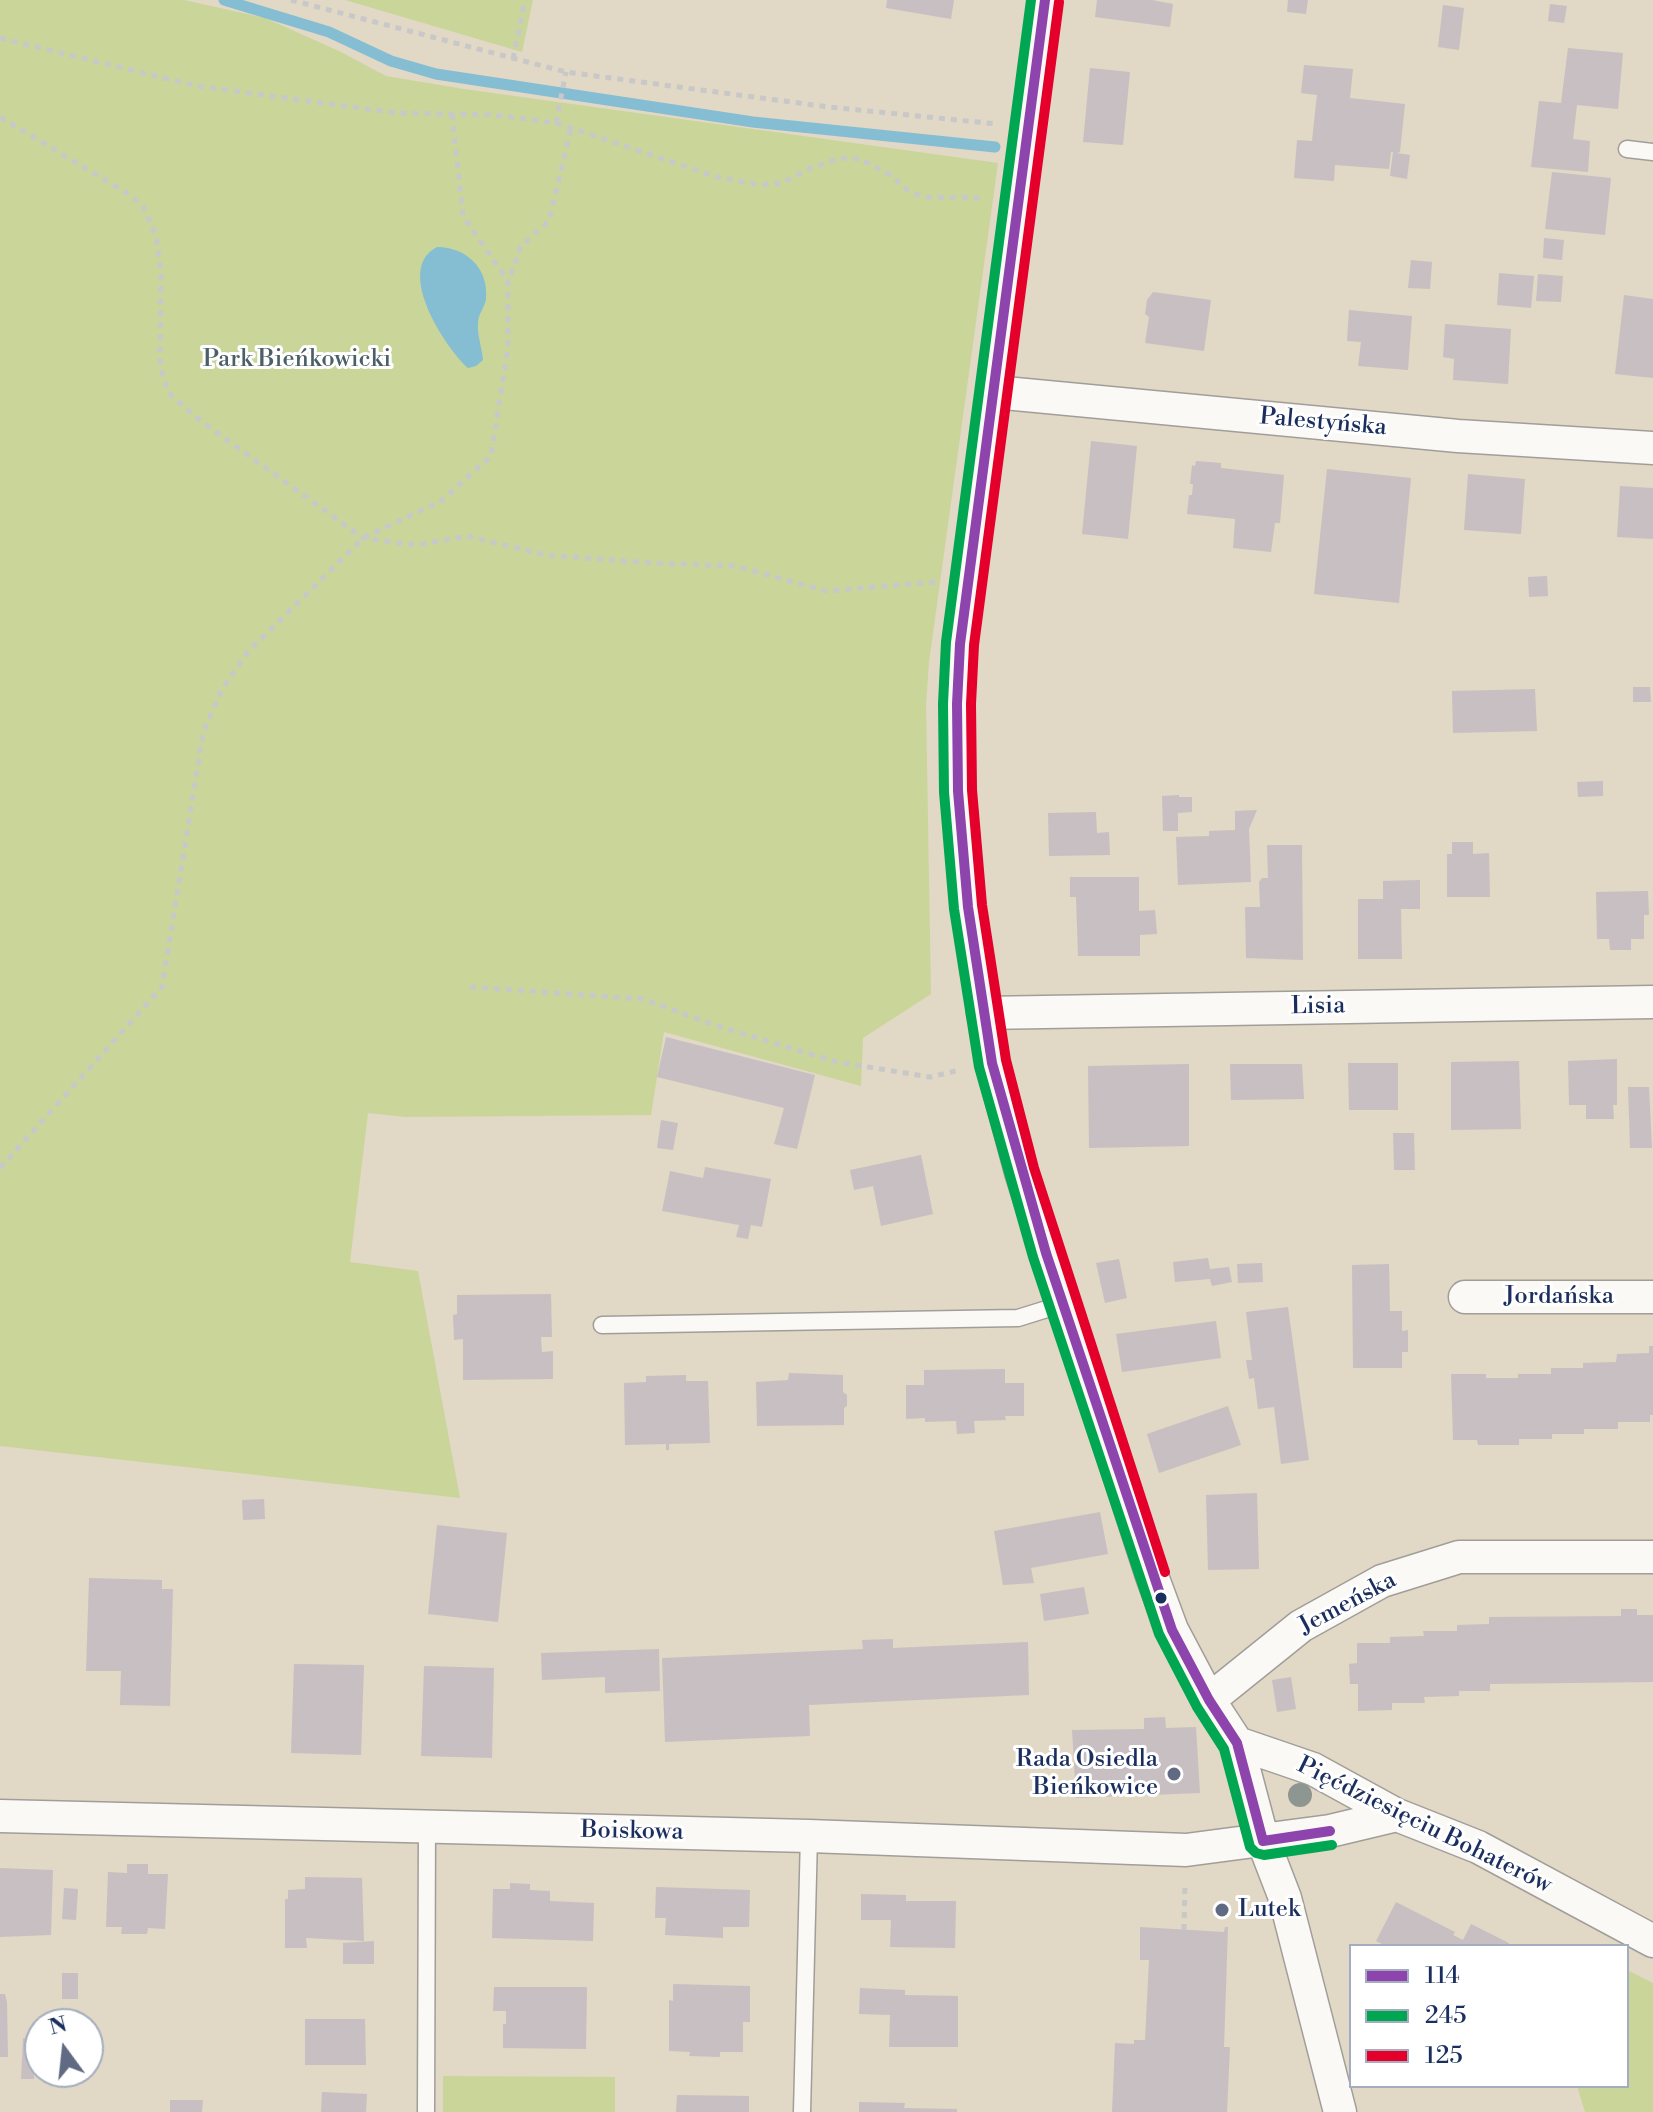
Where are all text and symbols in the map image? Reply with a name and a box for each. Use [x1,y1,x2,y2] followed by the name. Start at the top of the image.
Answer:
[203,346,391,374] park label: Park Bieńkowicki
[1258,403,1388,443] street label: Palestyńska
[1291,992,1345,1022] street label: Lisia
[1504,1283,1614,1311] street label: Jordańska
[1295,1566,1401,1642] street label: Jemeńska
[1153,1590,1169,1606] unlabelled marker
[1016,1746,1158,1802] place label: Rada Osiedla Bieńkowice
[1292,1752,1556,1900] street label: Pięćdziesięciu Bohaterów
[1165,1765,1183,1783] marker: Rada Osiedla Bieńkowice
[580,1817,684,1847] street label: Boiskowa
[1238,1896,1301,1924] place label: Lutek
[1213,1901,1231,1919] marker: Lutek
[1349,1944,1629,2088] legend
[1425,1961,1460,1991] text: 114
[1425,2001,1466,2031] text: 245
[24,2008,104,2088] north arrow
[46,2011,70,2042] text: N
[1425,2041,1463,2071] text: 125

